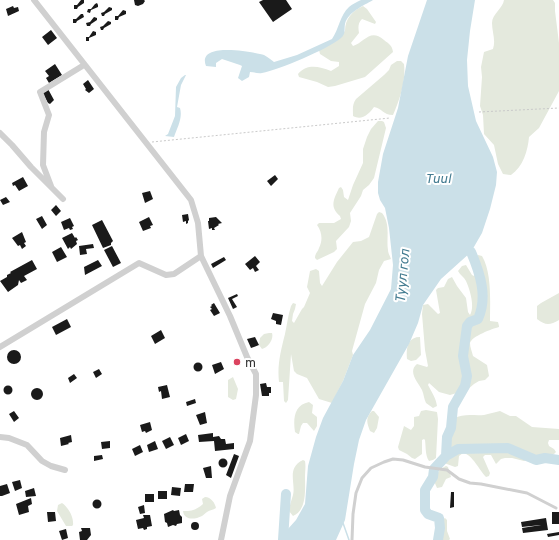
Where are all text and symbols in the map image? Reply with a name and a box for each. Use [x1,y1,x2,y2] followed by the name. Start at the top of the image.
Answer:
[425,171,452,188] water label: Tuul
[393,248,414,304] water label: Туул гол
[245,356,256,372] place label: m
[232,357,242,367] marker: m

